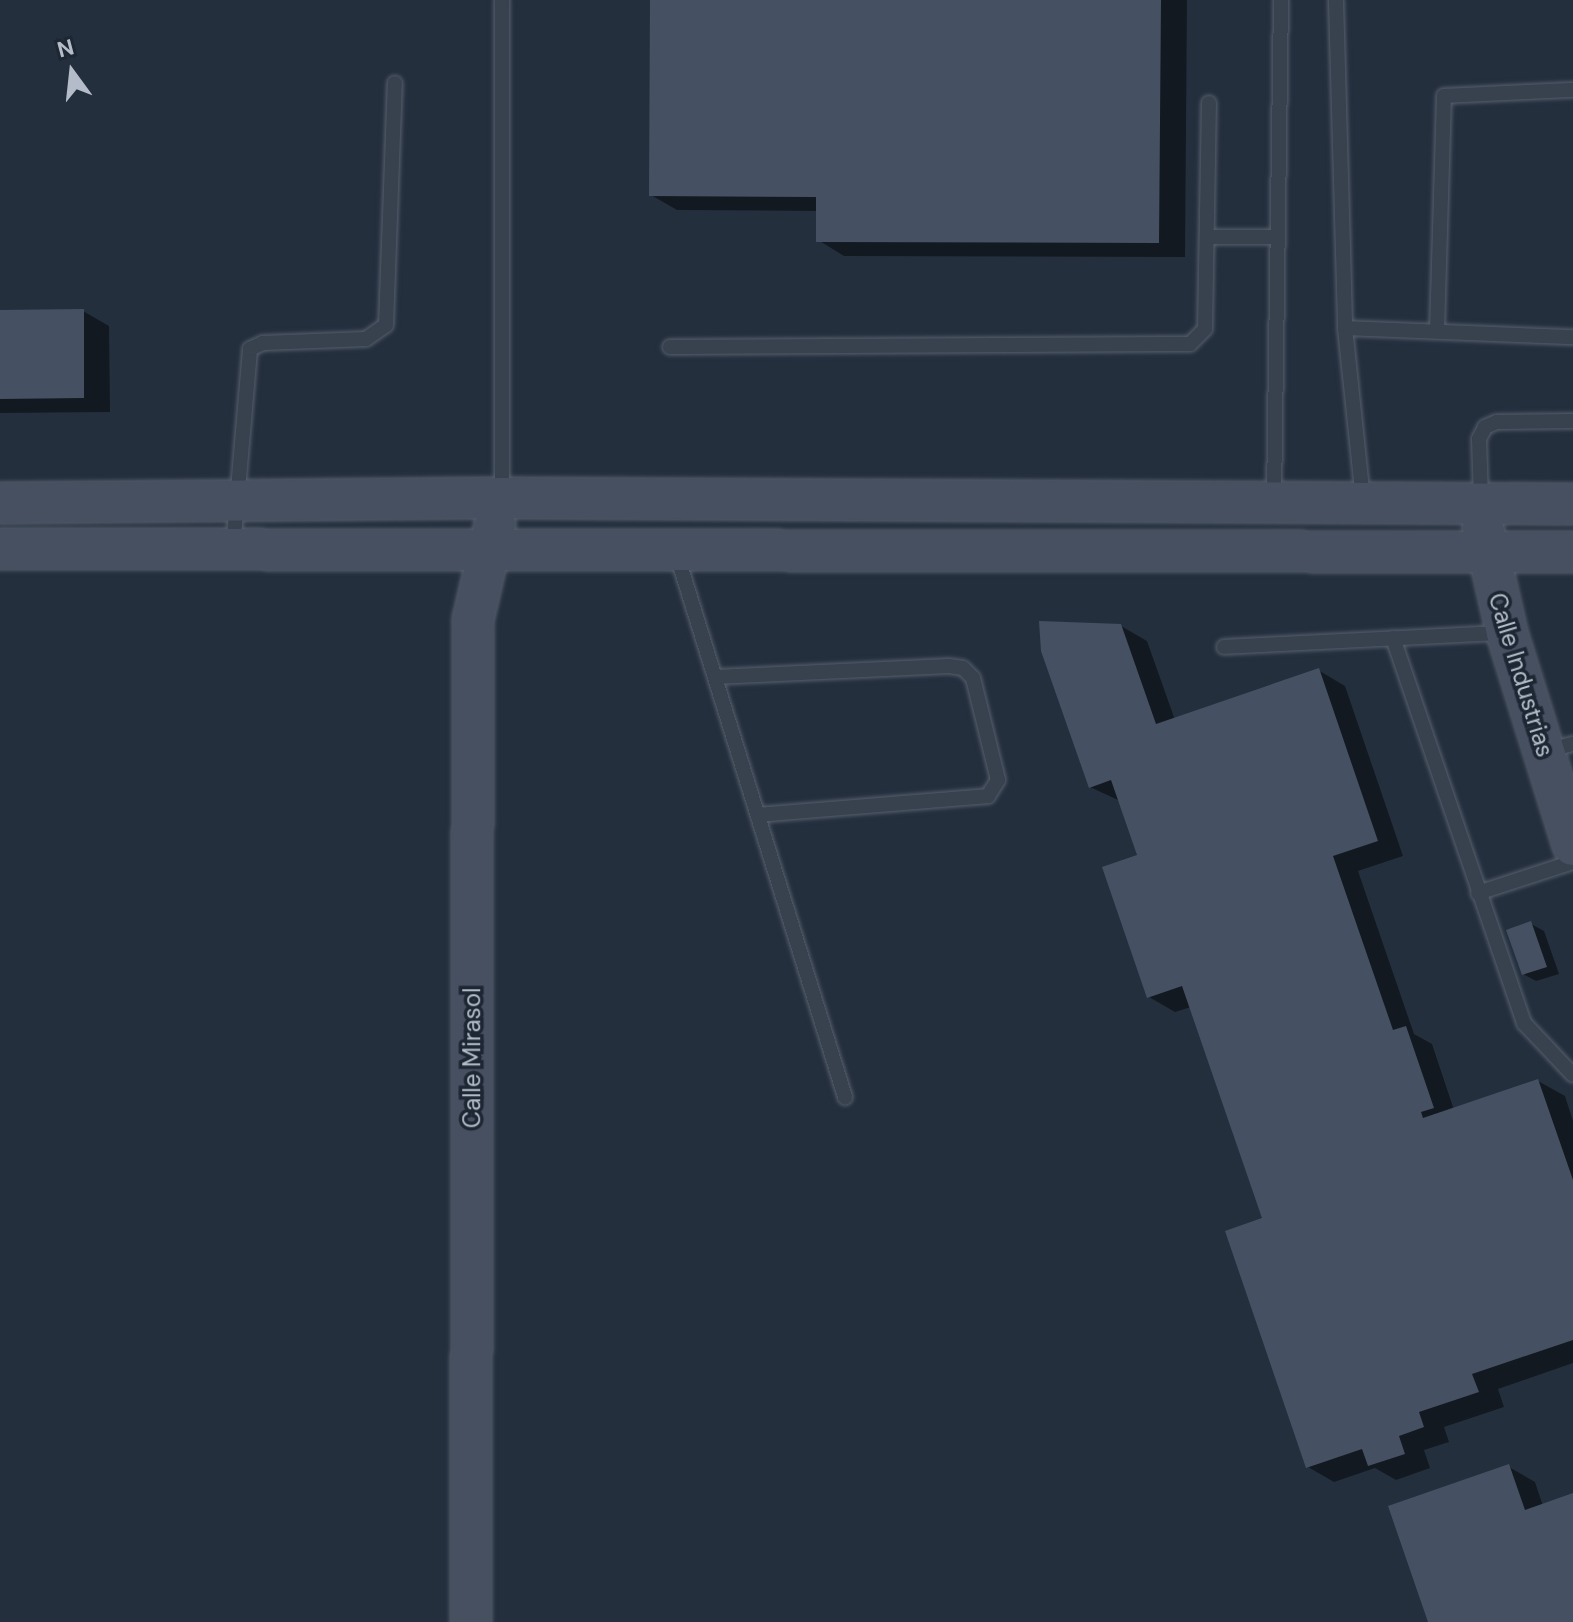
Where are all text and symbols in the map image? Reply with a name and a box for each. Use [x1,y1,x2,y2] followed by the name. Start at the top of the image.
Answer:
[32,32,112,112] north arrow
[54,32,77,64] text: N
[1482,590,1560,760] street label: Calle Industrias
[458,988,486,1128] street label: Calle Mirasol

